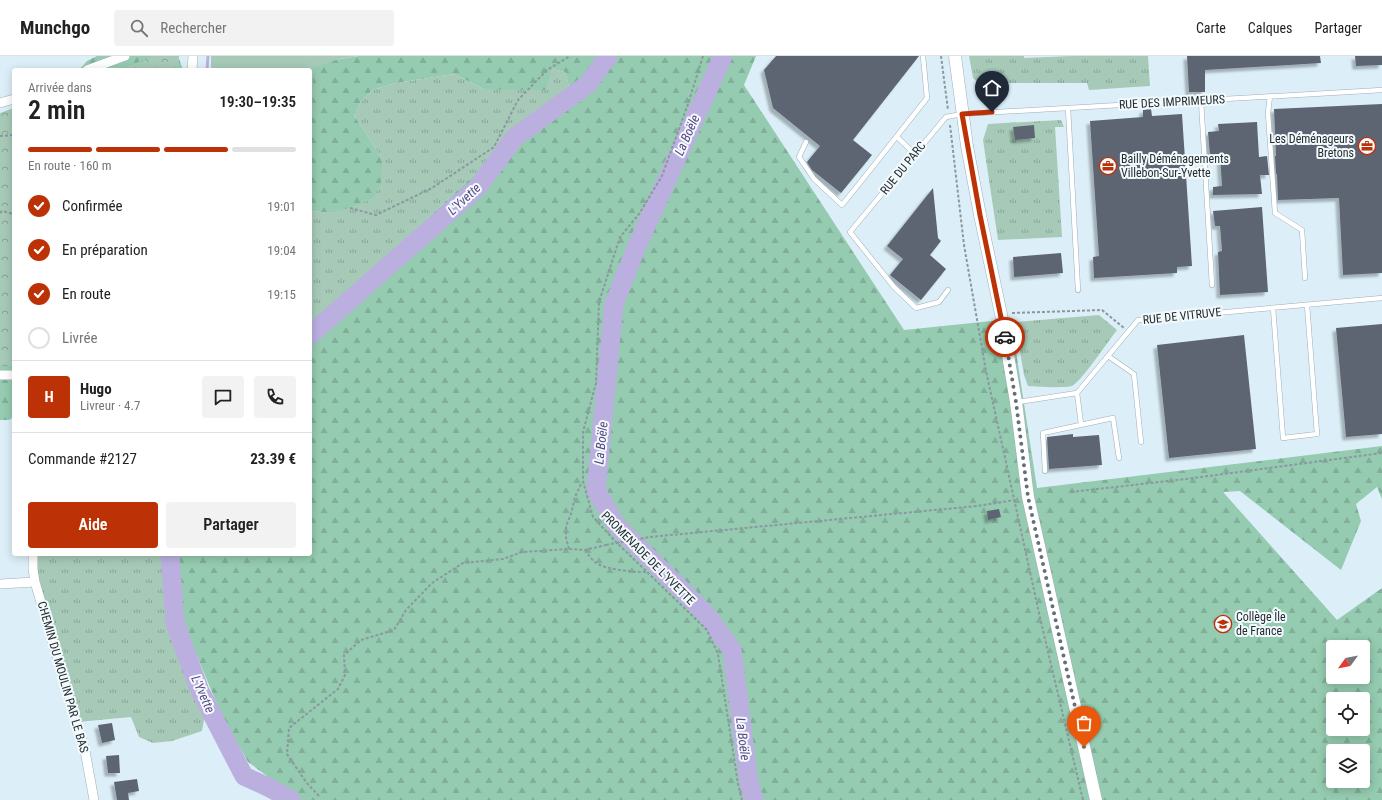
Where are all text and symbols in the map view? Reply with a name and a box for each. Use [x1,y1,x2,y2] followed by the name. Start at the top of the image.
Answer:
[114,10,394,46] search box
[20,16,90,39] text: Munchgo
[128,17,150,39] icon: search
[160,19,227,37] text: Rechercher
[1196,20,1226,36] text: Carte
[1248,20,1292,36] text: Calques
[1314,20,1362,36] text: Partager
[975,71,1009,112] pin
[981,77,1003,99] icon: home
[28,80,92,95] text: Arrivée dans
[1119,92,1225,112] street label: RUE DES IMPRIMEURS
[219,93,296,111] text: 19:30–19:35
[28,95,86,125] text: 2 min
[671,112,703,158] water label: La Boële
[1269,132,1354,160] place label: Les Déménageurs Bretons
[1357,136,1377,156] office icon: Les Déménageurs Bretons
[877,139,929,197] street label: RUE DU PARC
[1121,152,1229,180] place label: Bailly Déménagements Villebon-Sur-Yvette
[1098,156,1118,176] office icon: Bailly Déménagements Villebon-Sur-Yvette
[28,158,111,173] text: En route · 160 m
[445,180,484,218] water label: L'Yvette
[28,195,50,217] icon: check
[62,197,123,215] text: Confirmée
[267,199,296,214] text: 19:01
[28,239,50,261] icon: check
[62,241,148,259] text: En préparation
[267,243,296,258] text: 19:04
[28,283,50,305] icon: check
[62,285,111,303] text: En route
[267,287,296,302] text: 19:15
[1142,305,1222,327] street label: RUE DE VITRUVE
[985,317,1025,357] courier
[994,326,1016,348] icon: car
[62,329,98,347] text: Livrée
[202,376,244,418] button: chat
[254,376,296,418] button: phone
[80,380,112,398] text: Hugo
[44,388,54,406] text: H
[80,398,140,413] text: Livreur · 4.7
[591,421,611,465] water label: La Boële
[28,450,137,468] text: Commande #2127
[250,450,296,468] text: 23.39 €
[28,502,158,548] button: Aide
[166,502,296,548] button: Partager
[598,508,698,608] street label: PROMENADE DE L'YVETTE
[35,600,91,754] street label: CHEMIN DU MOULIN PAR LE BAS
[1236,609,1286,638] place label: Collège Île de France
[1213,614,1233,634] school or university icon: Collège Île de France
[1326,640,1370,684] north arrow
[1326,640,1370,788] map controls
[188,673,218,715] water label: L'Yvette
[1326,692,1370,736] button: locate
[1067,706,1101,747] pin
[1073,712,1095,734] icon: bag
[733,717,753,761] water label: La Boële
[1326,744,1370,788] button: layers

